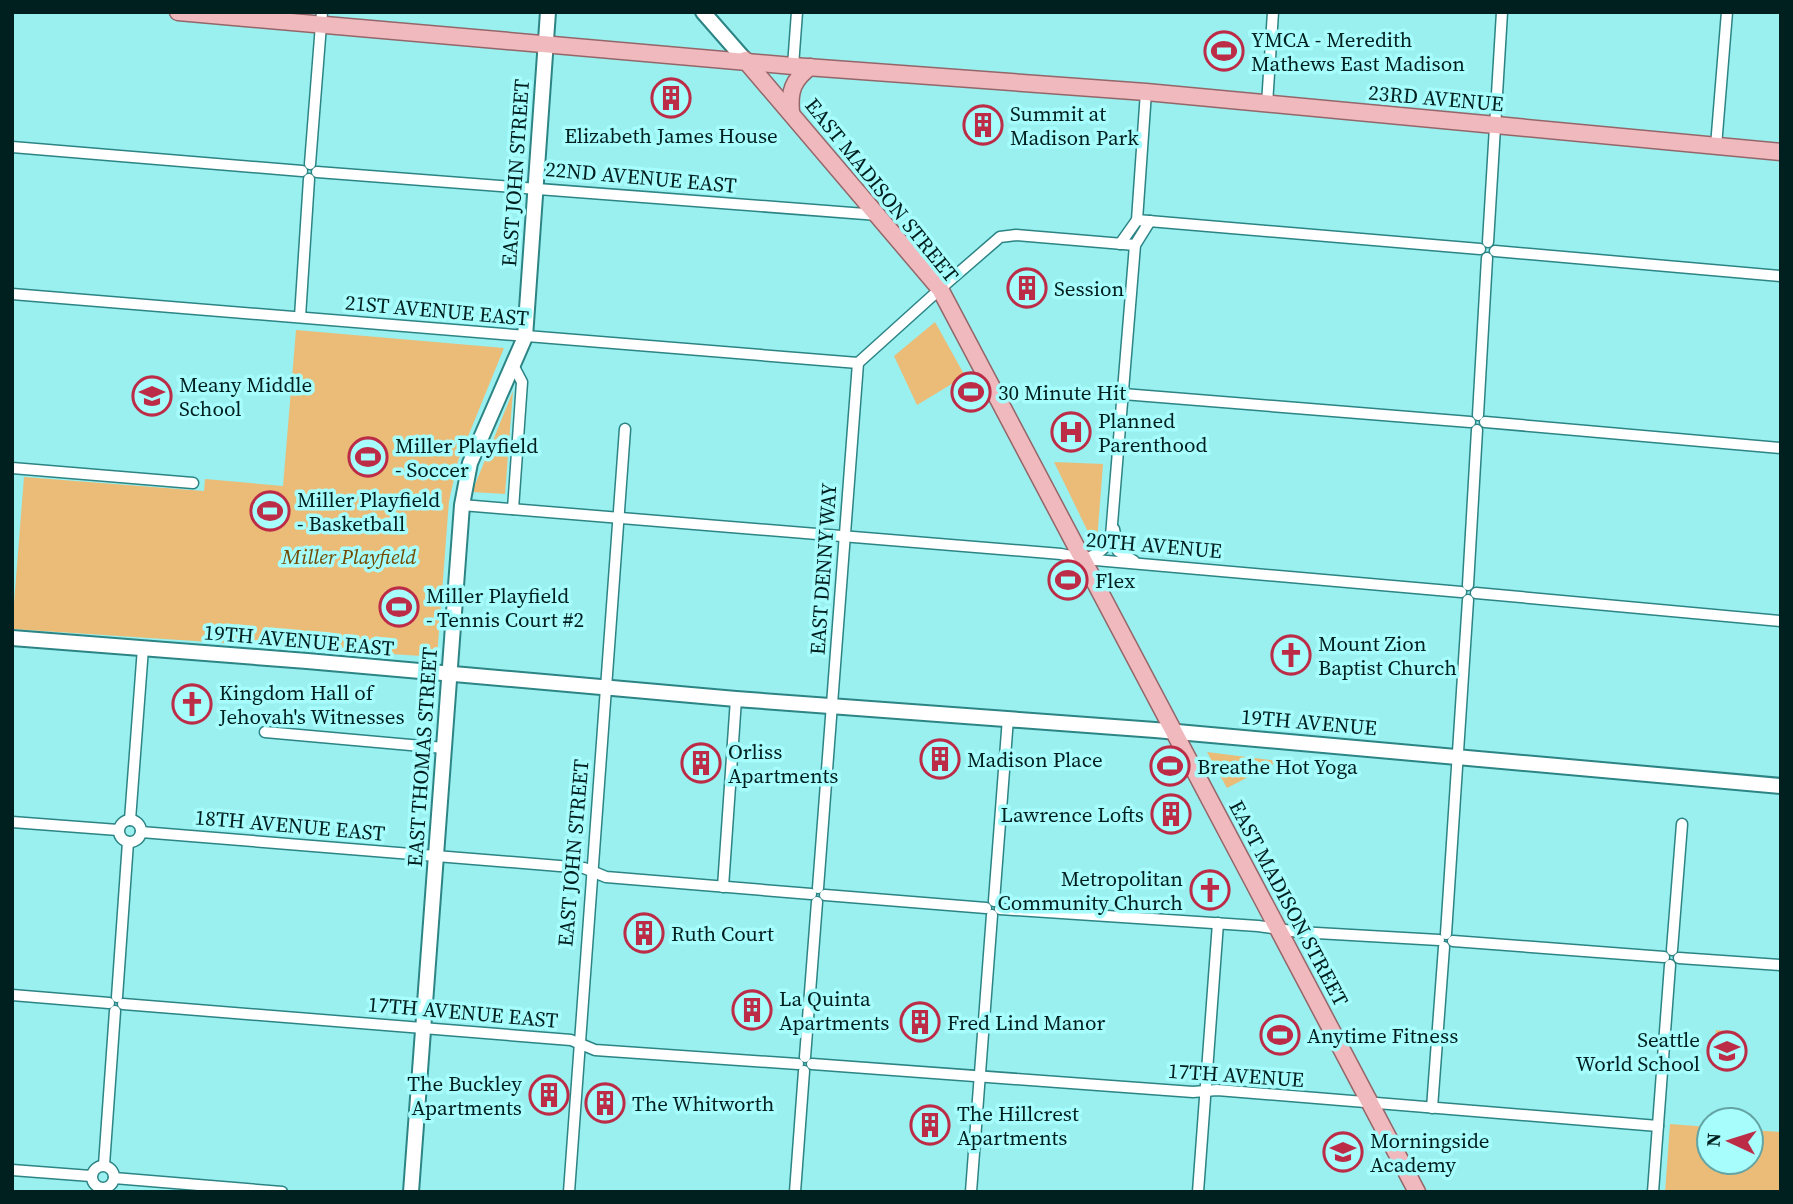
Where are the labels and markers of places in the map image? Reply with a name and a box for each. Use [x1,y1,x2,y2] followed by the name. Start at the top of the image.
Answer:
[1251,25,1465,78] place label: YMCA - Meredith Mathews East Madison
[1203,30,1245,72] sports icon: YMCA - Meredith Mathews East Madison
[650,77,692,119] building icon: Elizabeth James House
[1010,99,1139,152] place label: Summit at Madison Park
[962,104,1004,146] building icon: Summit at Madison Park
[564,121,778,150] place label: Elizabeth James House
[1006,267,1048,309] building icon: Session
[1054,274,1124,303] place label: Session
[179,370,312,423] place label: Meany Middle School
[950,371,992,413] sports icon: 30 Minute Hit
[131,375,173,417] school or university icon: Meany Middle School
[998,378,1126,407] place label: 30 Minute Hit
[1098,406,1207,459] place label: Planned Parenthood
[1050,411,1092,453] hospital icon: Planned Parenthood
[395,431,538,484] place label: Miller Playfield - Soccer
[347,436,389,478] sports icon: Miller Playfield - Soccer
[297,485,440,538] place label: Miller Playfield - Basketball
[249,490,291,532] sports icon: Miller Playfield - Basketball
[1047,559,1089,601] sports icon: Flex
[1095,566,1135,595] place label: Flex
[426,581,584,634] place label: Miller Playfield - Tennis Court #2
[378,586,420,628] sports icon: Miller Playfield - Tennis Court #2
[1318,629,1457,682] place label: Mount Zion Baptist Church
[1270,634,1312,676] church icon: Mount Zion Baptist Church
[218,678,405,731] place label: Kingdom Hall of Jehovah's Witnesses
[171,683,213,725] church icon: Kingdom Hall of Jehovah's Witnesses
[728,737,838,790] place label: Orliss Apartments
[919,738,961,780] building icon: Madison Place
[680,742,722,784] building icon: Orliss Apartments
[967,745,1103,774] place label: Madison Place
[1149,745,1191,787] sports icon: Breathe Hot Yoga
[1197,752,1358,781] place label: Breathe Hot Yoga
[1150,793,1192,835] building icon: Lawrence Lofts
[1001,800,1144,829] place label: Lawrence Lofts
[997,864,1183,917] place label: Metropolitan Community Church
[1189,869,1231,911] church icon: Metropolitan Community Church
[623,912,665,954] building icon: Ruth Court
[671,919,774,948] place label: Ruth Court
[779,984,889,1037] place label: La Quinta Apartments
[731,989,773,1031] building icon: La Quinta Apartments
[899,1001,941,1043] building icon: Fred Lind Manor
[947,1008,1106,1037] place label: Fred Lind Manor
[1259,1014,1301,1056] sports icon: Anytime Fitness
[1307,1021,1458,1050] place label: Anytime Fitness
[1576,1025,1700,1078] place label: Seattle World School
[1706,1030,1748,1072] school or university icon: Seattle World School
[407,1069,522,1122] place label: The Buckley Apartments
[528,1074,570,1116] building icon: The Buckley Apartments
[584,1082,626,1124] building icon: The Whitworth
[632,1089,774,1118] place label: The Whitworth
[957,1099,1079,1152] place label: The Hillcrest Apartments
[909,1104,951,1146] building icon: The Hillcrest Apartments
[1370,1126,1490,1179] place label: Morningside Academy
[1322,1131,1364,1173] school or university icon: Morningside Academy

